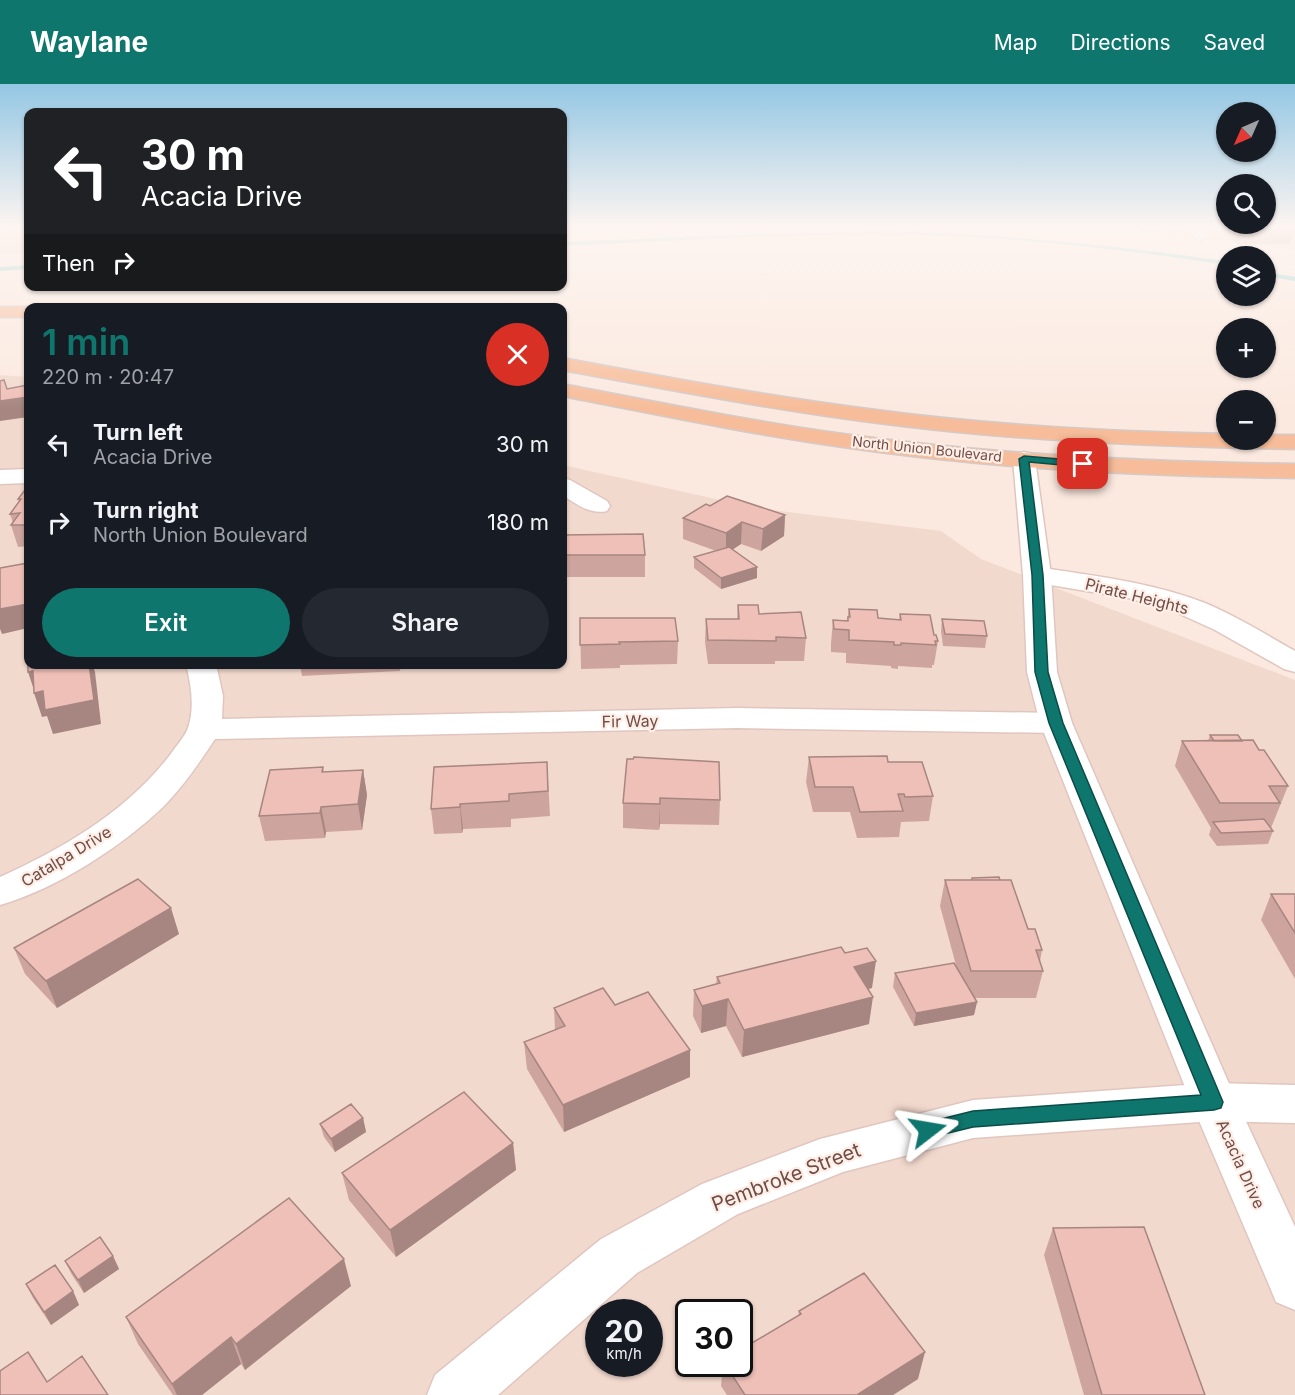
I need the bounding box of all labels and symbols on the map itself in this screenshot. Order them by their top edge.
north arrow [1216,102,1276,162]
street label: North Union Boulevard [851,432,1003,465]
pin [1057,438,1108,489]
street label: Pirate Heights [1083,573,1191,619]
street label: Fir Way [602,711,658,731]
street label: Catalpa Drive [17,821,115,891]
position arrow [896,1098,960,1162]
street label: Acacia Drive [1212,1116,1270,1212]
street label: Pembroke Street [708,1137,864,1216]
speed limit sign: 30 [675,1299,753,1377]

